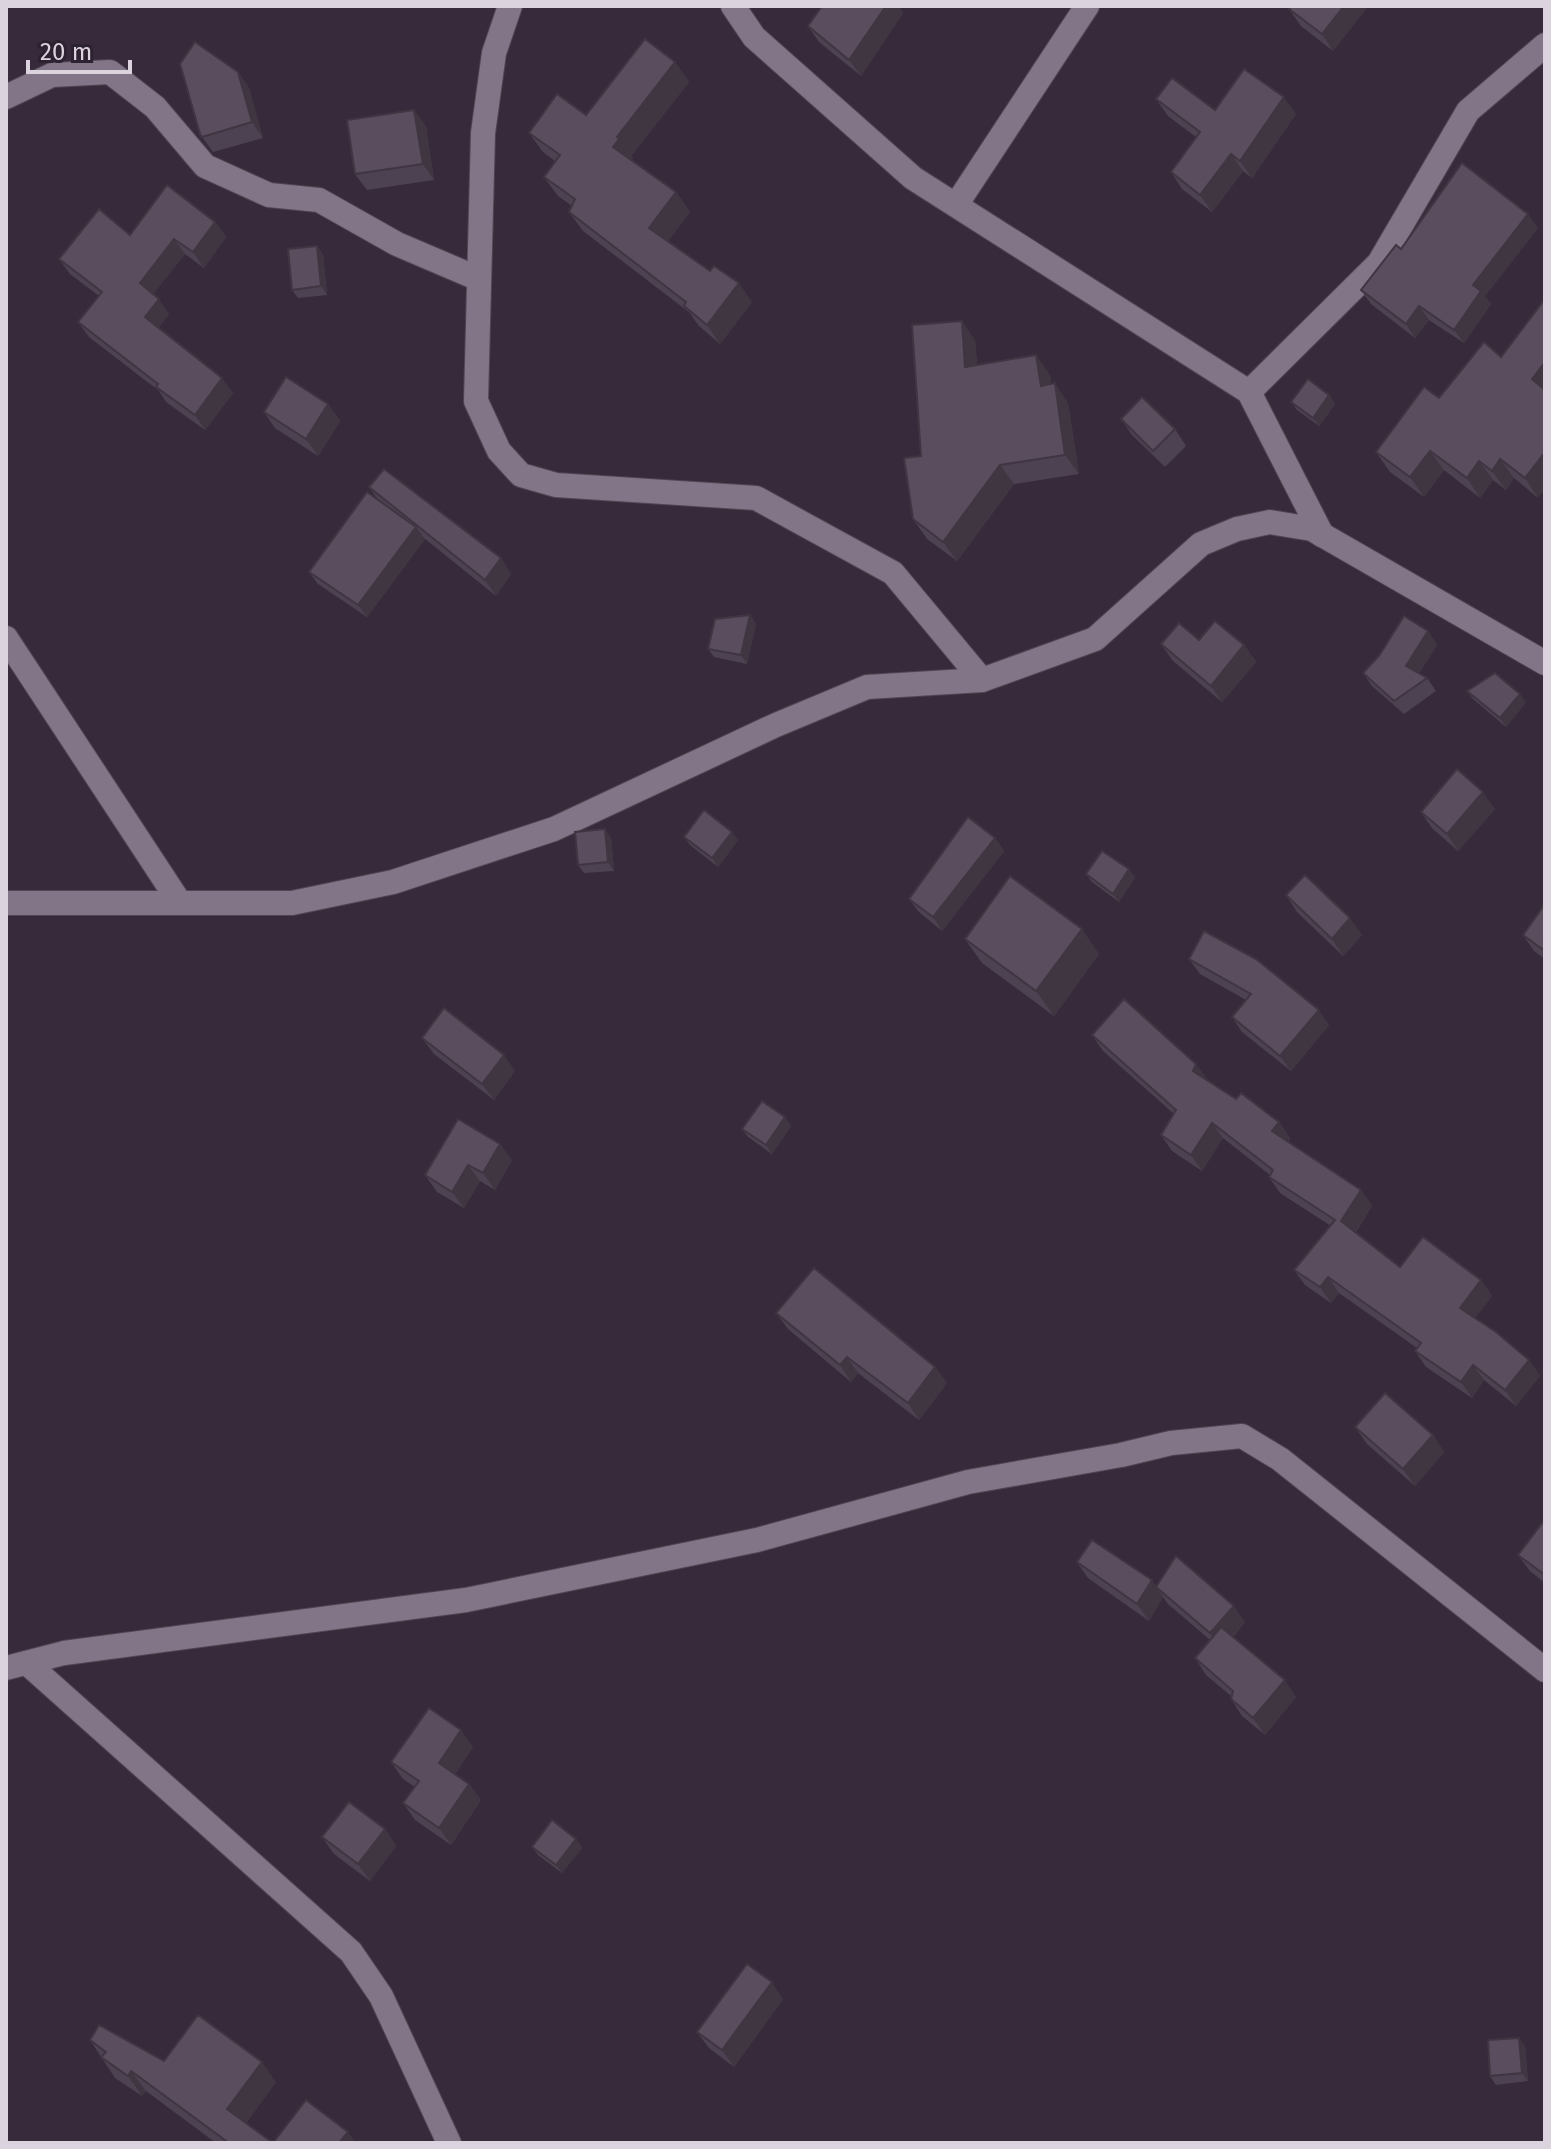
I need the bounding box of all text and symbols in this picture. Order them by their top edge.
scale bar [28,24,130,74]
text: 20 m [40,38,92,66]

